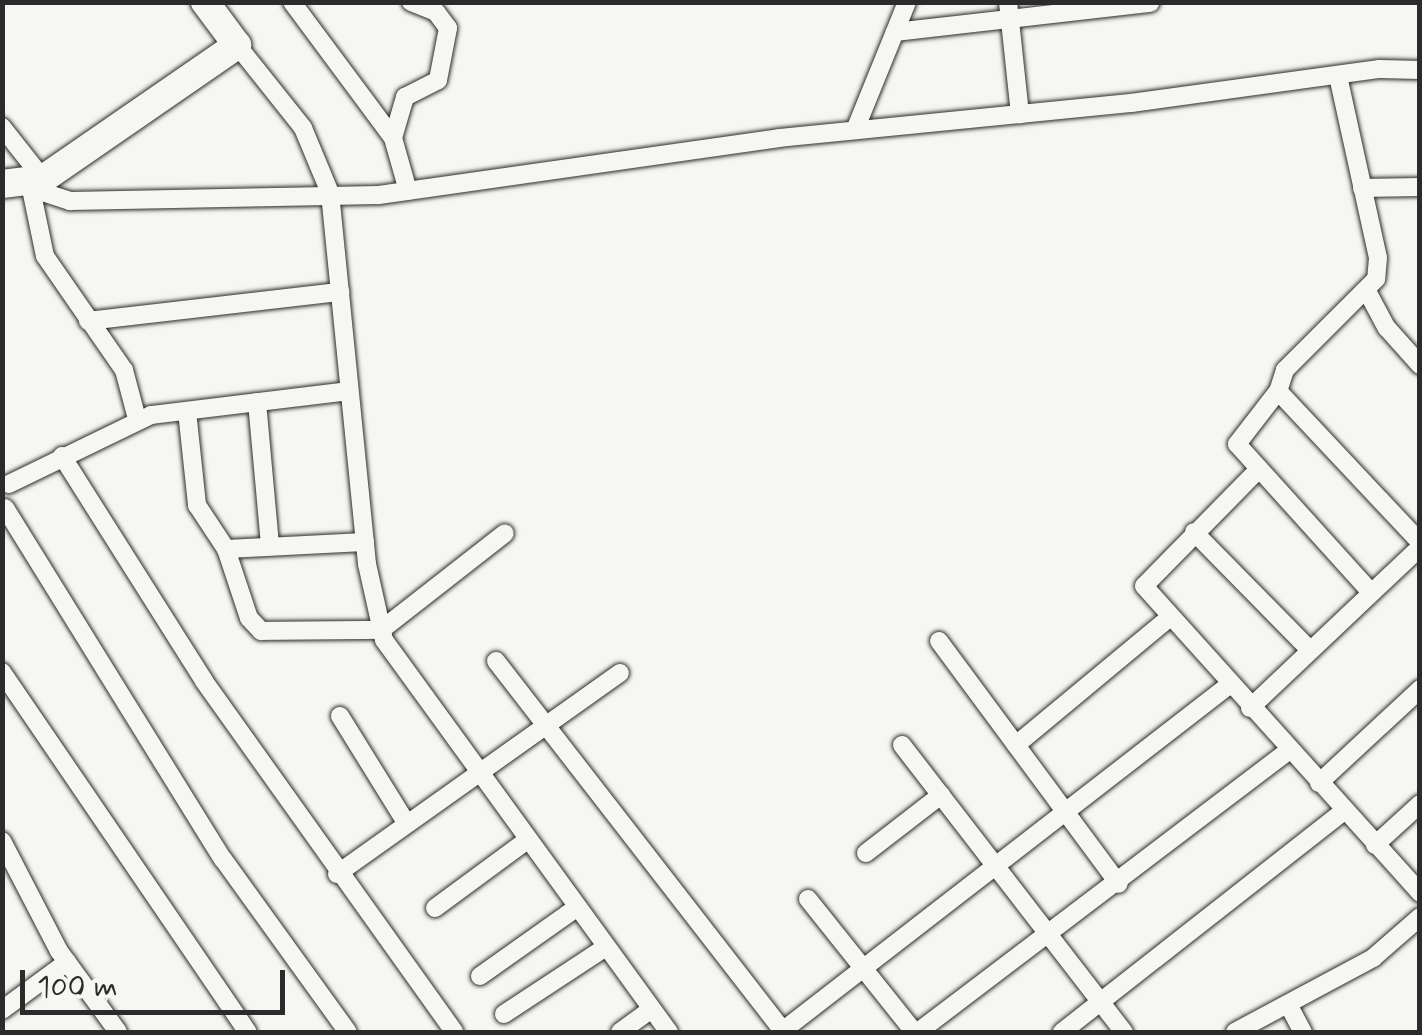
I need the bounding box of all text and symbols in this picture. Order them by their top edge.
scale bar [25,950,290,1012]
text: 100 m [37,968,118,1007]

